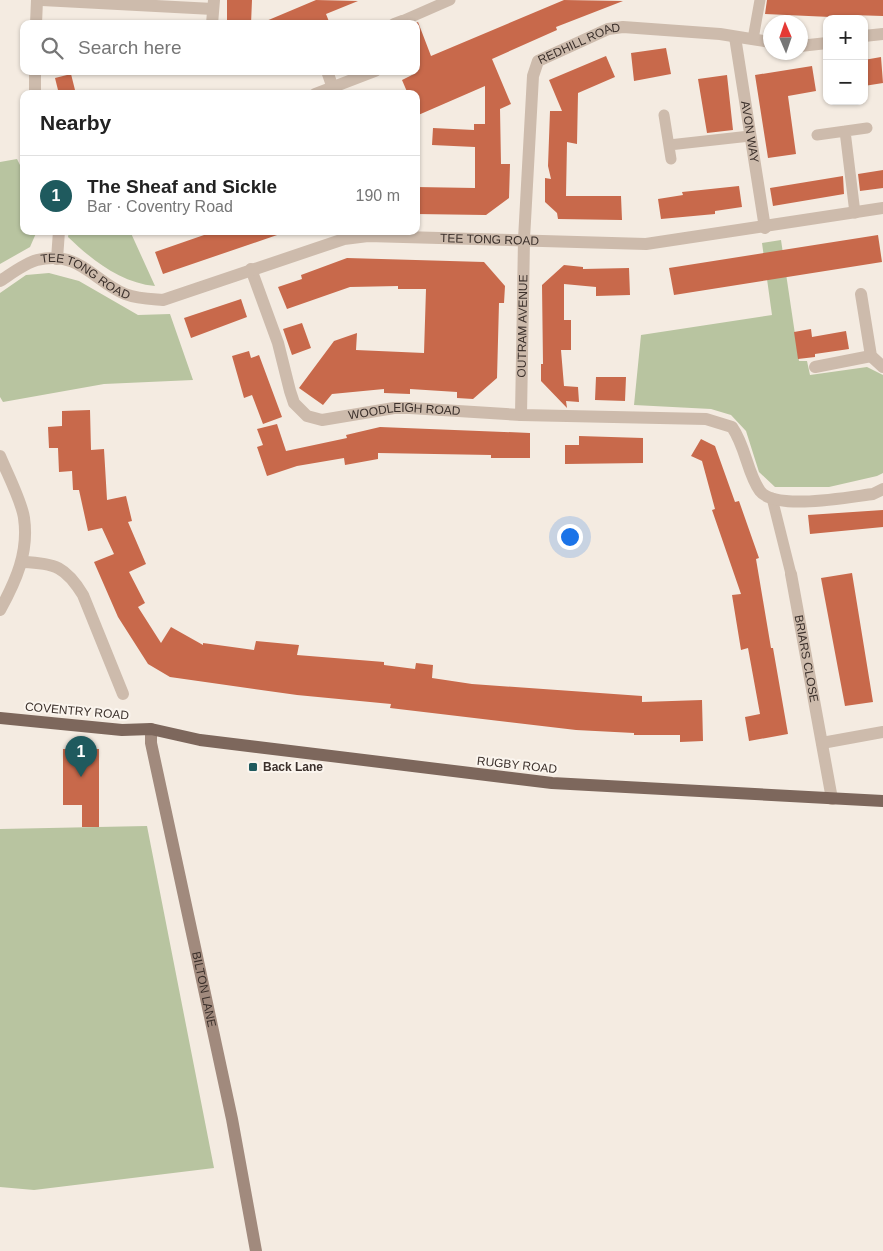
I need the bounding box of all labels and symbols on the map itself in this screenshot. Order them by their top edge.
north arrow [763,15,808,60]
street label: REDHILL ROAD [536,20,621,67]
street label: AVON WAY [738,100,762,164]
street label: TEE TONG ROAD [440,231,540,248]
street label: TEE TONG ROAD [40,251,132,302]
street label: OUTRAM AVENUE [515,274,530,378]
street label: WOODLEIGH ROAD [347,401,461,422]
your location [557,524,583,550]
street label: BRIARS CLOSE [792,614,821,704]
street label: COVENTRY ROAD [24,699,130,723]
pin: 1 [65,736,97,777]
street label: RUGBY ROAD [476,754,558,776]
place label: Back Lane [263,760,323,774]
marker: Back Lane [247,761,259,773]
street label: BILTON LANE [189,950,219,1028]

